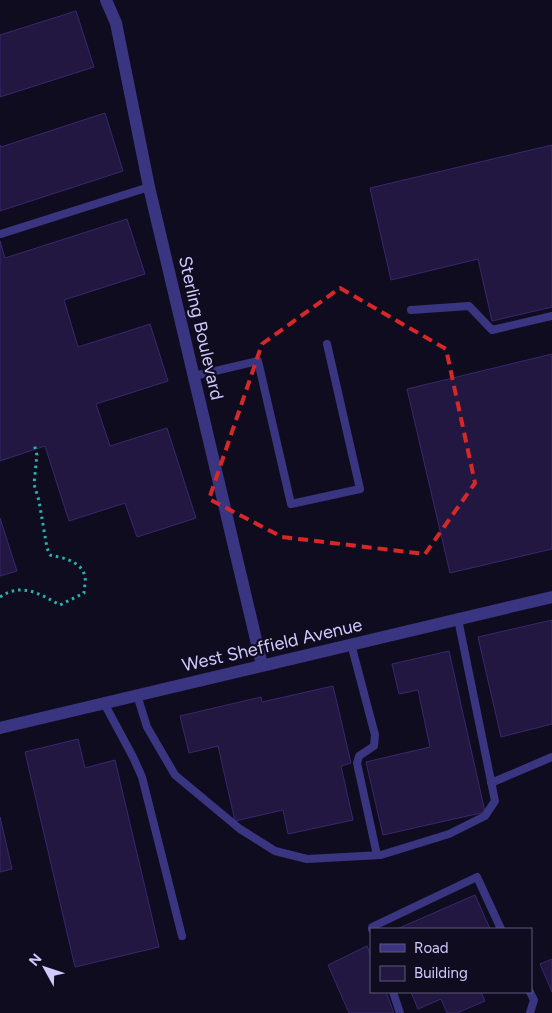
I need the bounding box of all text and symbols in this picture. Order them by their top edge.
street label: Sterling Boulevard [174,254,228,402]
street label: West Sheffield Avenue [180,614,364,676]
legend [370,928,532,993]
text: Road [414,939,449,957]
north arrow [20,943,70,993]
text: N [25,950,45,970]
text: Building [414,964,468,982]

